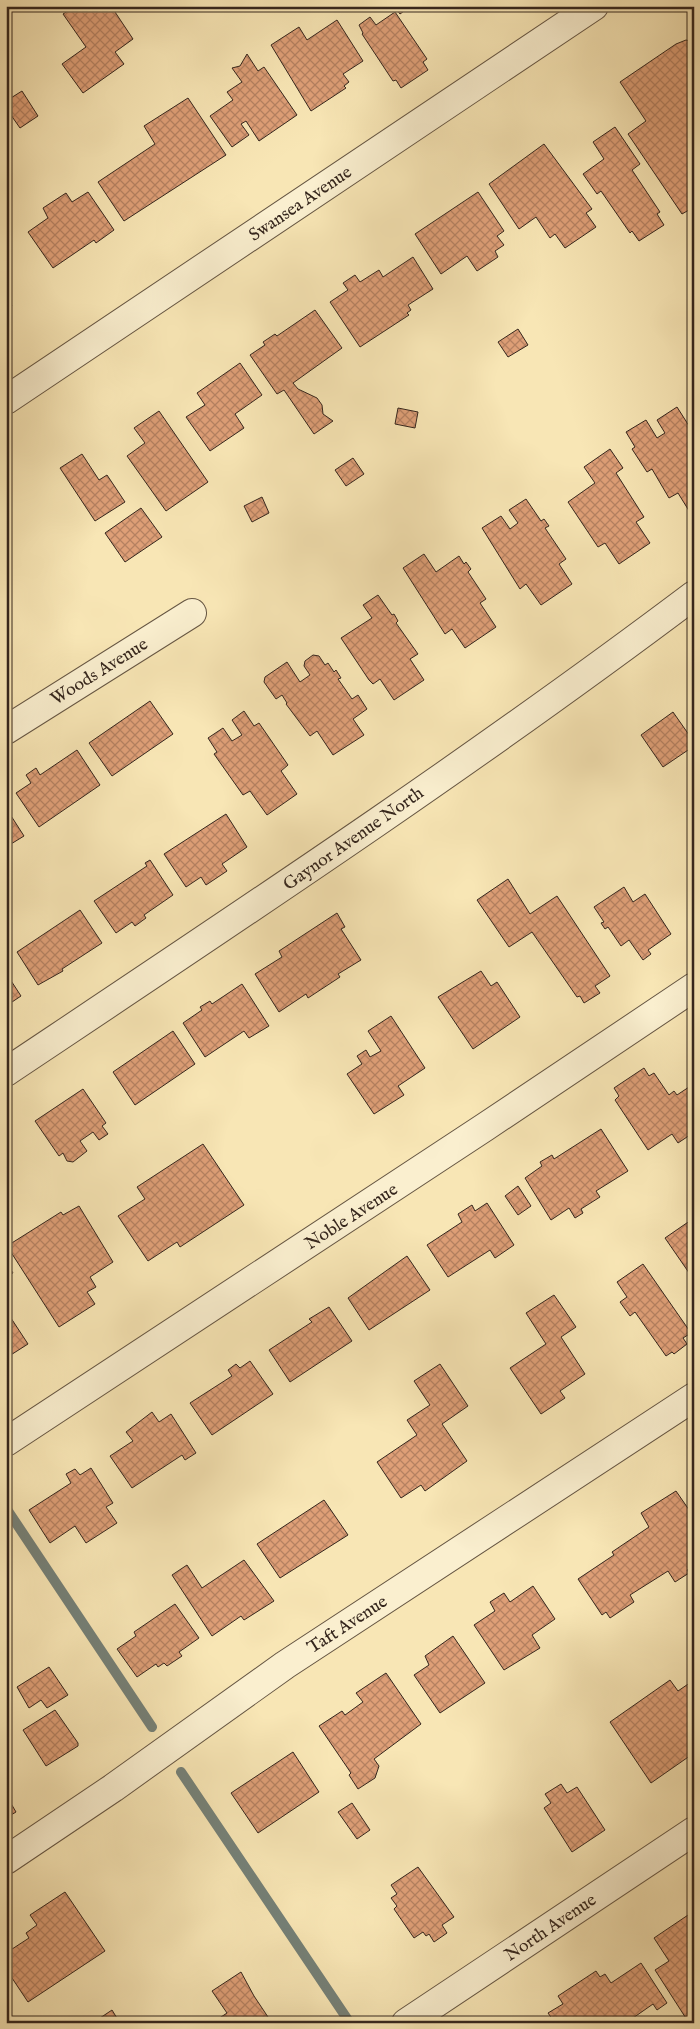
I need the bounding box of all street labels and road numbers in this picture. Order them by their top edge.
street label: Swansea Avenue [245,161,357,247]
street label: Woods Avenue [47,633,153,711]
street label: Gaynor Avenue North [279,782,429,896]
street label: Noble Avenue [301,1179,403,1256]
street label: Taft Avenue [303,1591,392,1660]
street label: North Avenue [500,1889,601,1967]

